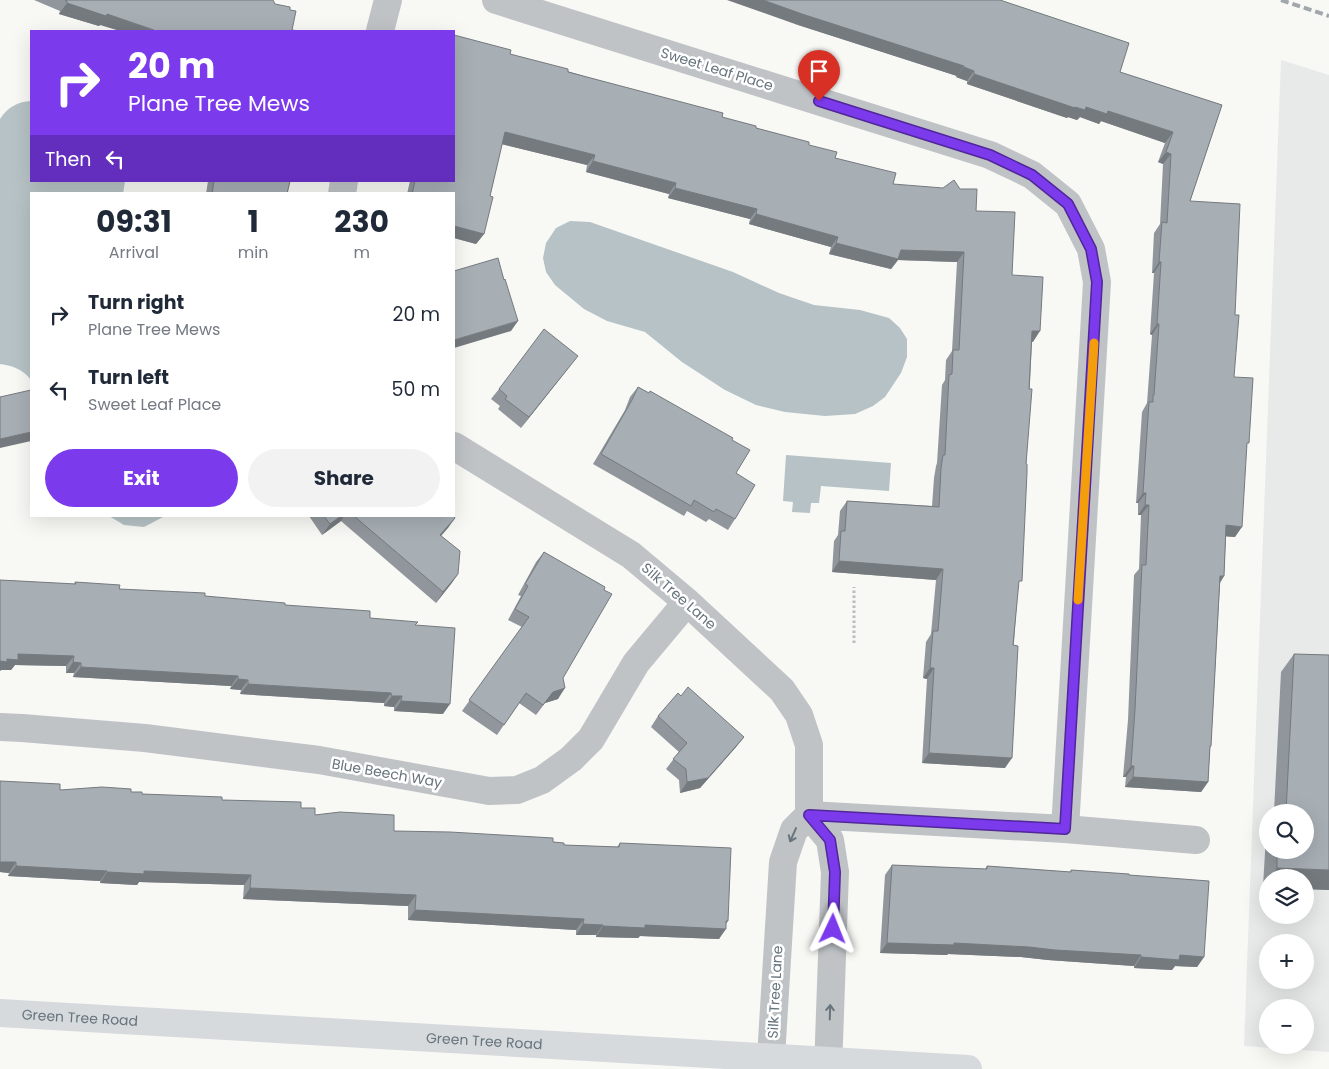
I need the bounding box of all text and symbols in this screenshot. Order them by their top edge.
text: 20 m [128,41,215,90]
street label: Sweet Leaf Place [658,42,776,96]
icon: right [45,50,110,115]
pin [798,50,840,101]
icon: arrive [805,57,833,85]
text: Plane Tree Mews [128,88,310,119]
icon: left [101,145,129,173]
text: Then [45,146,91,173]
text: 09:31 [96,200,172,243]
text: 1 [247,200,259,243]
text: 230 [334,200,389,243]
text: Arrival [109,241,159,264]
text: min [238,241,268,264]
text: m [353,241,370,264]
text: Turn right [88,289,184,316]
icon: right [45,301,73,329]
text: 20 m [392,301,440,328]
text: Plane Tree Mews [88,318,220,341]
text: Turn left [88,364,169,391]
icon: left [45,376,73,404]
text: 50 m [391,376,440,403]
text: Sweet Leaf Place [88,393,221,416]
button: Exit [45,449,238,507]
button: Share [248,449,440,507]
street label: Silk Tree Lane [637,558,721,634]
street label: Blue Beech Way [330,753,444,793]
map controls [1259,804,1314,1054]
button: search [1259,804,1314,859]
one-way arrow [787,827,797,842]
button: layers [1259,869,1314,924]
position arrow [806,902,858,954]
button: + [1259,934,1314,989]
street label: Silk Tree Lane [763,945,787,1039]
button: − [1259,999,1314,1054]
street label: Green Tree Road [21,1004,139,1031]
one-way arrow [826,1004,835,1020]
street label: Green Tree Road [425,1028,543,1054]

